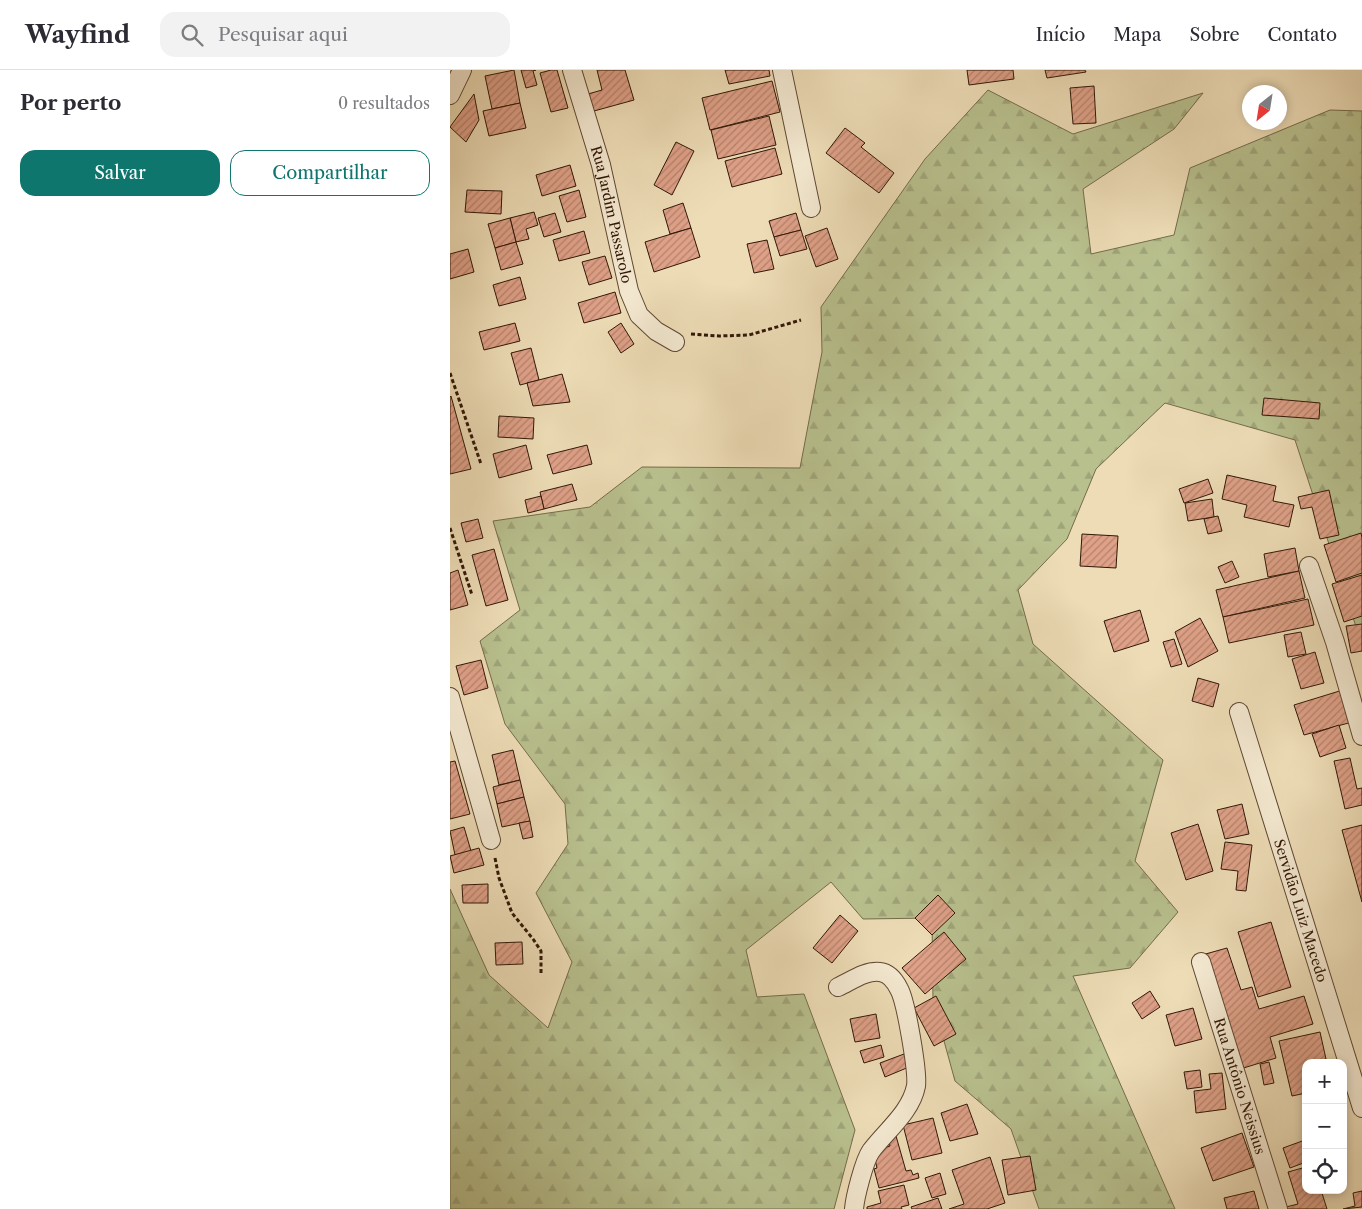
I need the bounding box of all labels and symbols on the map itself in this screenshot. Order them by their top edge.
north arrow [1242,85,1287,130]
street label: Rua Jardim Passarolo [587,144,636,285]
street label: Servidão Luiz Macedo [1270,837,1331,984]
street label: Rua Antônio Neissius [1210,1016,1269,1157]

